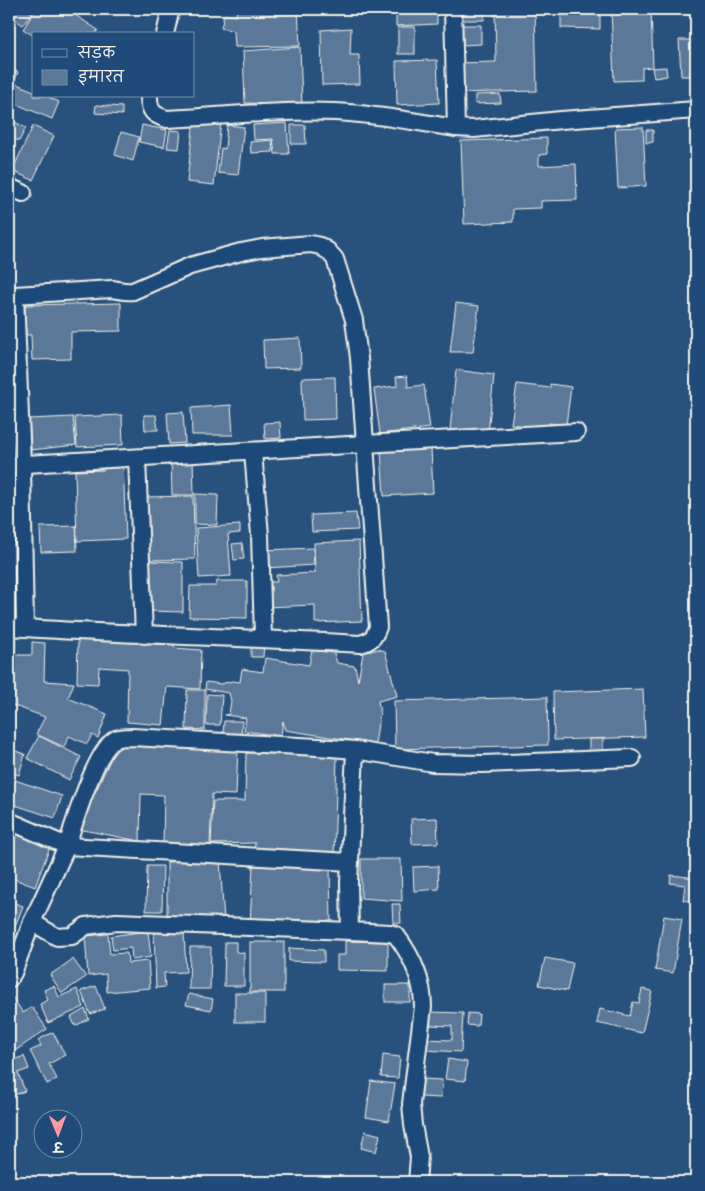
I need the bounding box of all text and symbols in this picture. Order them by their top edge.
legend [32,32,195,98]
text: सड़क [77,43,116,63]
text: इमारत [78,67,125,86]
north arrow [32,1108,82,1158]
text: उ [52,1138,65,1156]

